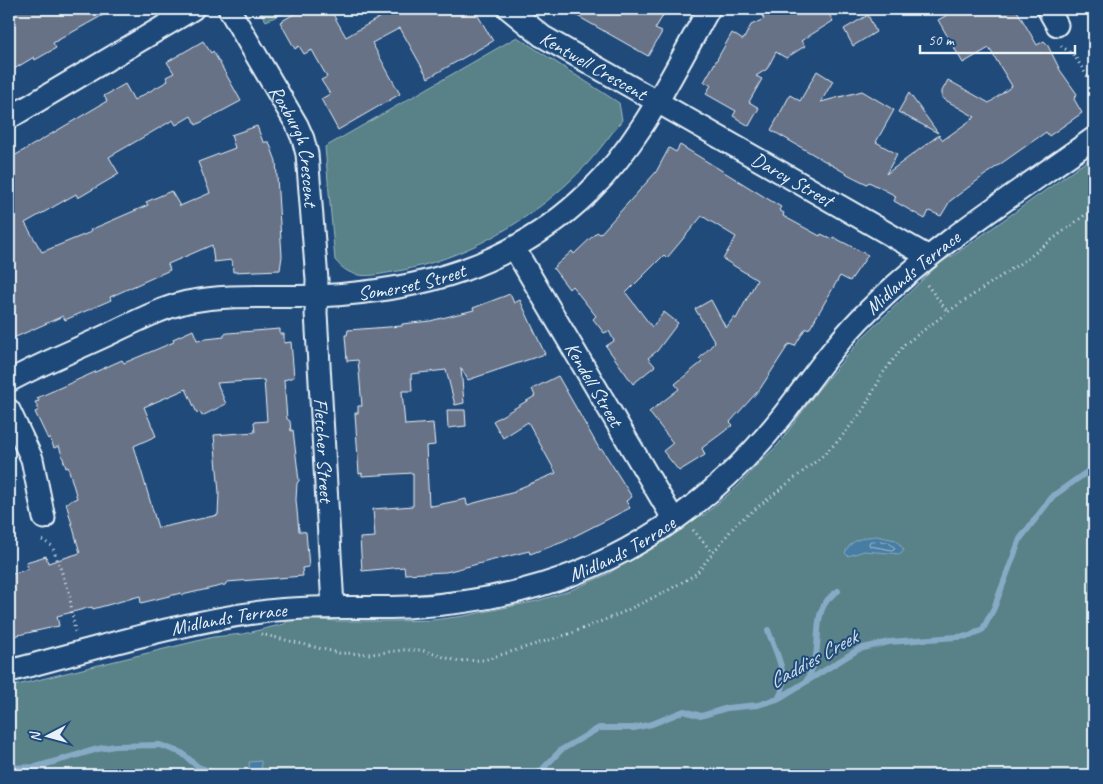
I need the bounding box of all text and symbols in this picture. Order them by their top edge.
scale bar [920,22,1076,54]
street label: Kentwell Crescent [535,26,653,107]
text: 50 m [928,31,955,50]
street label: Roxburgh Crescent [263,81,323,210]
street label: Darcy Street [747,146,840,214]
street label: Midlands Terrace [860,224,966,320]
street label: Somerset Street [357,257,471,306]
street label: Kendell Street [559,338,629,433]
street label: Fletcher Street [308,397,339,505]
street label: Midlands Terrace [565,510,682,587]
street label: Midlands Terrace [168,597,289,641]
water label: Caddies Creek [764,622,865,694]
north arrow [22,712,72,762]
text: N [26,730,44,743]

